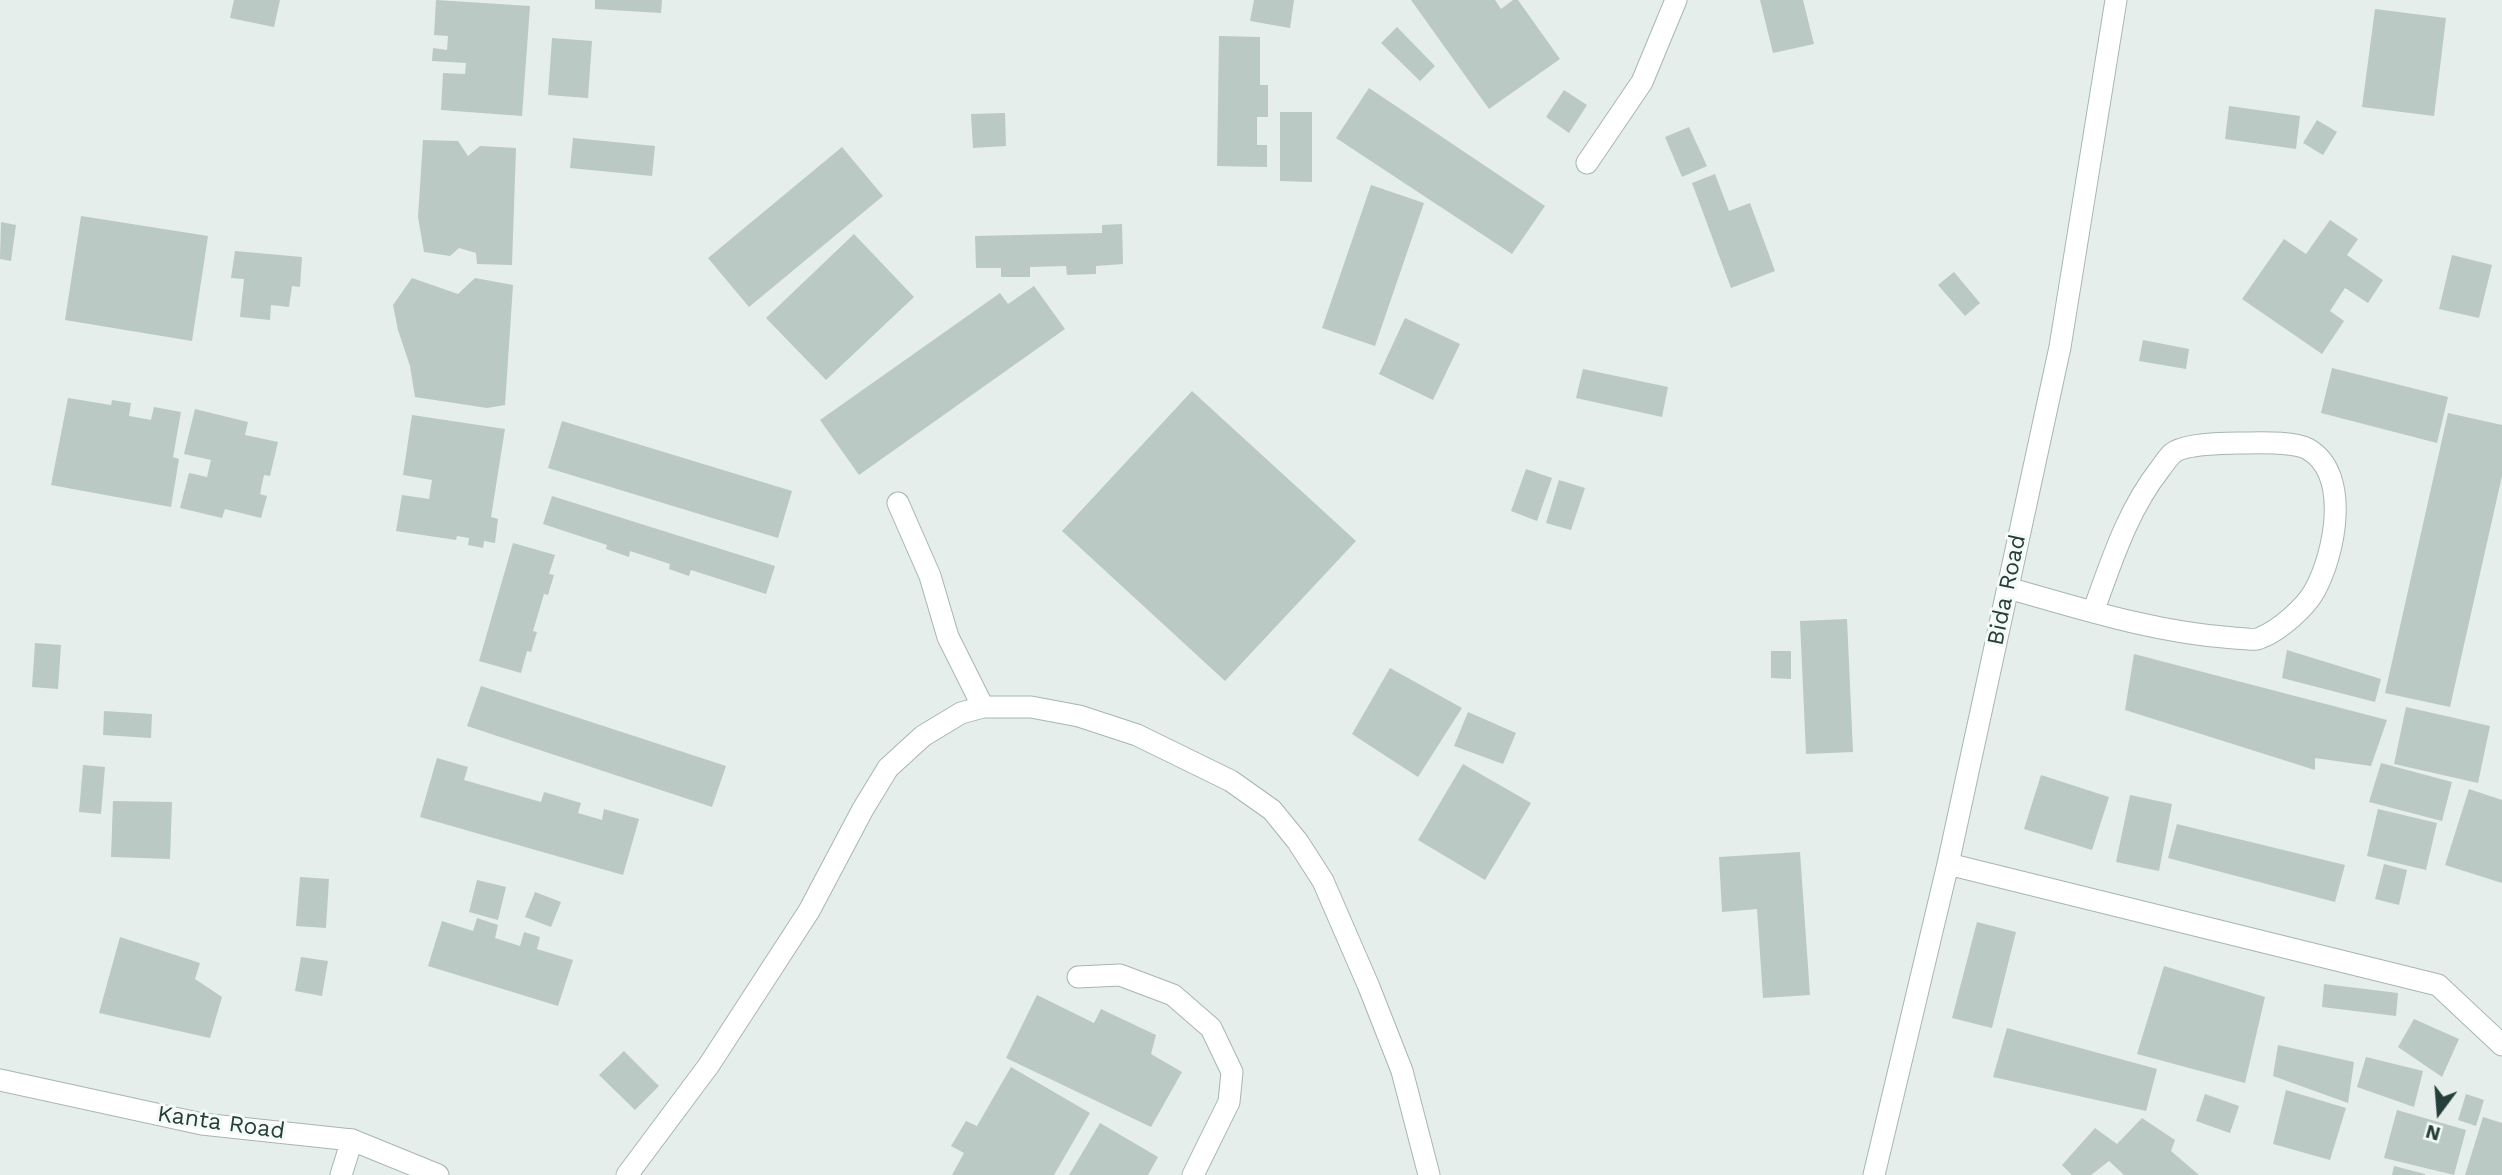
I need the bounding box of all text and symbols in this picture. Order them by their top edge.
street label: Bida Road [1982,532,2032,648]
north arrow [2404,1077,2474,1147]
street label: Kanta Road [155,1100,287,1146]
text: N [2423,1120,2443,1146]

